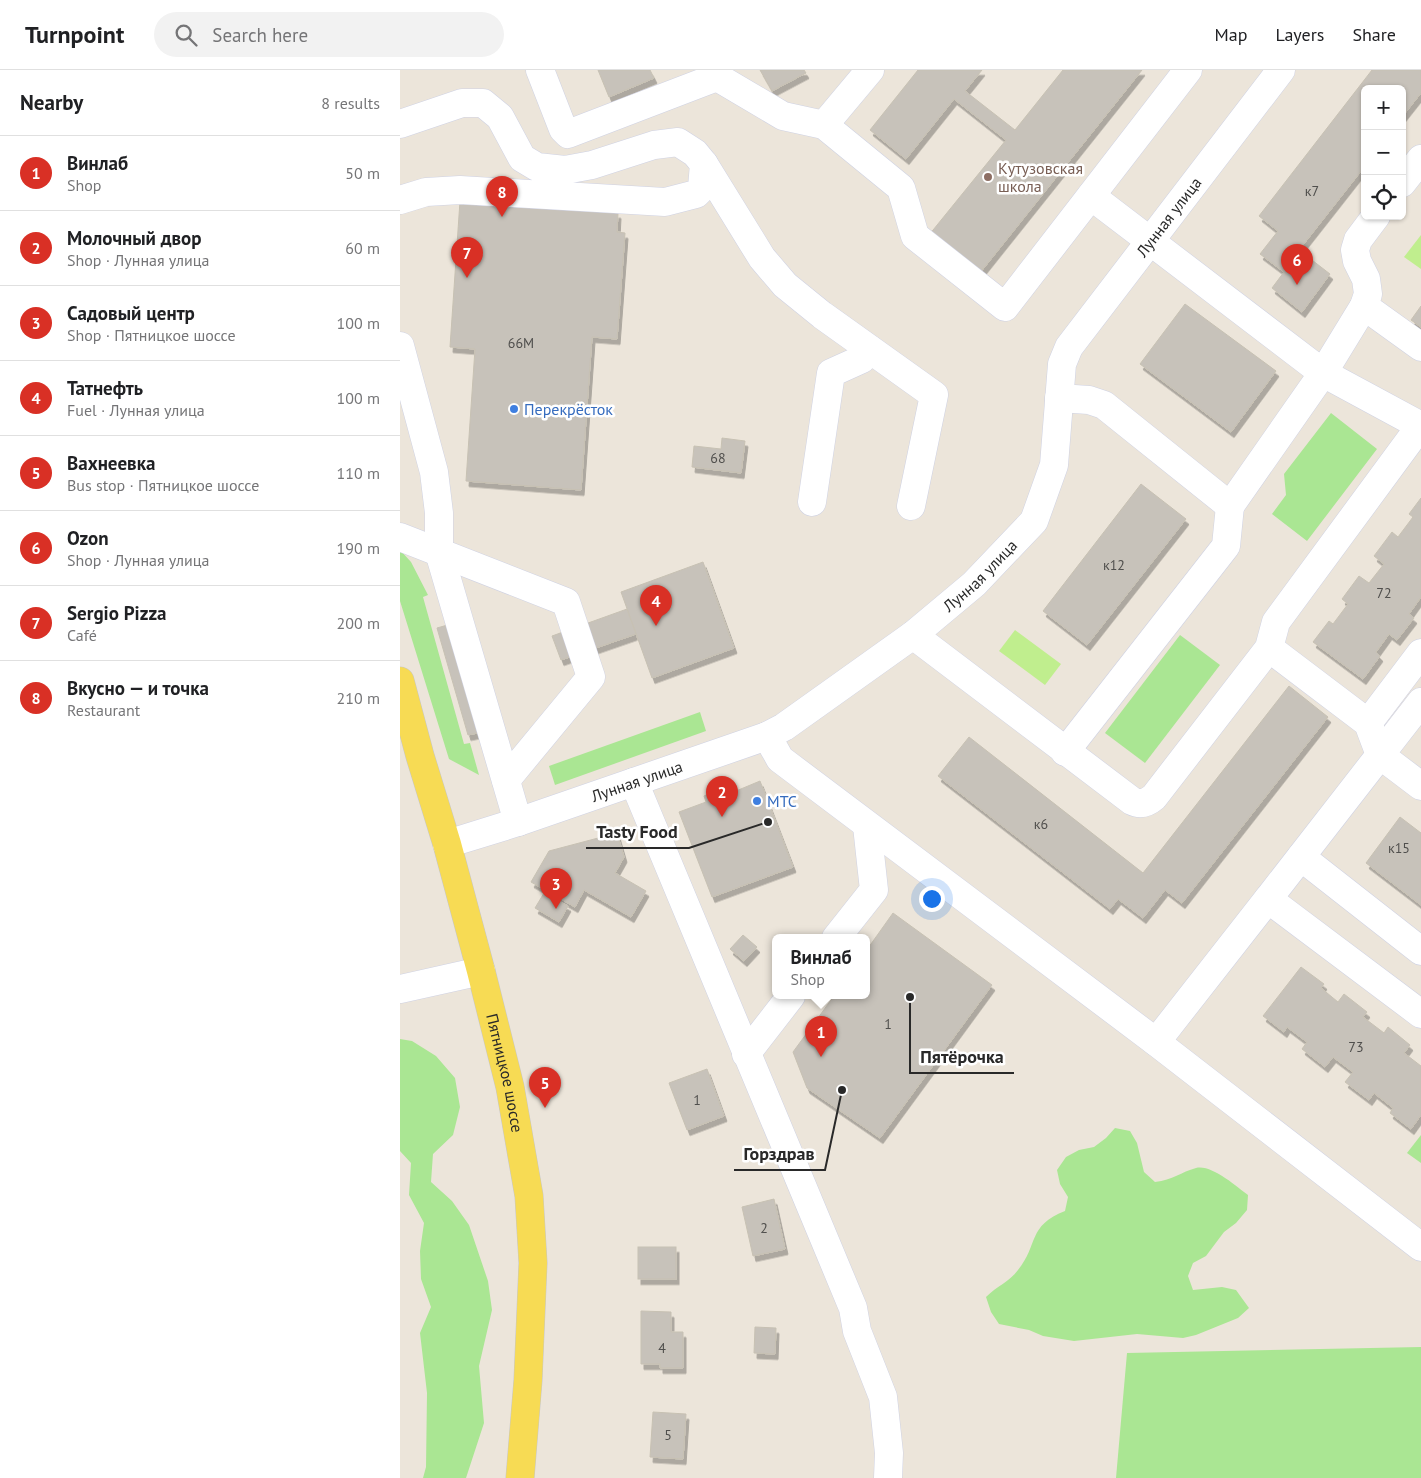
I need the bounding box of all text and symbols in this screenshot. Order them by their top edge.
search box [154,12,504,57]
text: Turnpoint [25,19,124,50]
icon: search [172,21,200,49]
text: Search here [212,23,308,47]
text: Map [1215,23,1247,46]
text: Layers [1275,23,1324,46]
text: Share [1352,23,1396,46]
map controls [1361,85,1406,220]
button: + [1361,85,1406,130]
text: Nearby [20,89,83,116]
text: 8 results [321,93,380,113]
button: − [1361,130,1406,175]
text: Винлаб [67,151,128,175]
place label: Кутузовская школа [998,158,1083,196]
text: 1 [31,163,41,183]
text: 50 m [345,163,380,183]
marker: Кутузовская школа [982,171,994,183]
street label: Лунная улица [1131,173,1206,262]
text: Shop [67,175,101,195]
button: locate [1361,175,1406,220]
pin: 8 [486,176,518,217]
house number: к7 [1305,182,1319,200]
text: Молочный двор [67,226,202,250]
pin: 7 [451,237,483,278]
text: 2 [31,238,41,258]
text: 60 m [345,238,380,258]
pin: 6 [1281,244,1313,285]
text: Shop · Лунная улица [67,250,210,270]
text: Садовый центр [67,301,195,325]
text: 3 [31,313,41,333]
text: 100 m [337,313,380,333]
text: Shop · Пятницкое шоссе [67,325,236,345]
house number: 66М [508,334,534,352]
text: Татнефть [67,376,143,400]
text: 4 [31,388,41,408]
text: 100 m [337,388,380,408]
place label: Перекрёсток [524,399,613,419]
text: Fuel · Лунная улица [67,400,205,420]
marker: Перекрёсток [508,403,520,415]
house number: 68 [710,449,726,467]
text: Вахнеевка [67,451,155,475]
text: 5 [31,463,41,483]
text: 110 m [337,463,380,483]
text: Bus stop · Пятницкое шоссе [67,475,259,495]
text: Ozon [67,526,109,550]
street label: Лунная улица [938,535,1021,616]
text: 6 [31,538,41,558]
text: 190 m [337,538,380,558]
text: Shop · Лунная улица [67,550,210,570]
house number: к12 [1103,556,1125,574]
house number: 72 [1376,584,1392,602]
pin: 4 [640,585,672,626]
text: Sergio Pizza [67,601,167,625]
text: 7 [31,613,41,633]
text: 200 m [337,613,380,633]
text: Café [67,625,97,645]
text: Вкусно — и точка [67,676,209,700]
text: 8 [31,688,41,708]
text: 210 m [337,688,380,708]
text: Restaurant [67,700,140,720]
street label: Лунная улица [588,756,685,806]
pin: 2 [706,776,738,817]
place label: МТС [767,791,797,811]
marker: МТС [751,795,763,807]
callout: Tasty Food [586,815,689,848]
house number: к6 [1034,815,1048,833]
text: Tasty Food [596,820,678,843]
house number: к15 [1388,839,1410,857]
pin: 3 [540,868,572,909]
your location [919,886,945,912]
popup [772,934,870,999]
text: Винлаб [790,945,852,969]
text: Shop [790,969,825,989]
street label: Пятницкое шоссе [482,1011,528,1134]
house number: 1 [884,1015,892,1033]
pin: 1 [805,1016,837,1057]
house number: 73 [1348,1038,1364,1056]
callout: Пятёрочка [910,1040,1014,1073]
text: Пятёрочка [920,1045,1004,1068]
pin: 5 [529,1067,561,1108]
house number: 1 [693,1091,701,1109]
callout: Горздрав [734,1137,825,1170]
text: Горздрав [743,1142,815,1165]
house number: 2 [760,1219,768,1237]
house number: 4 [658,1339,666,1357]
house number: 5 [664,1426,672,1444]

